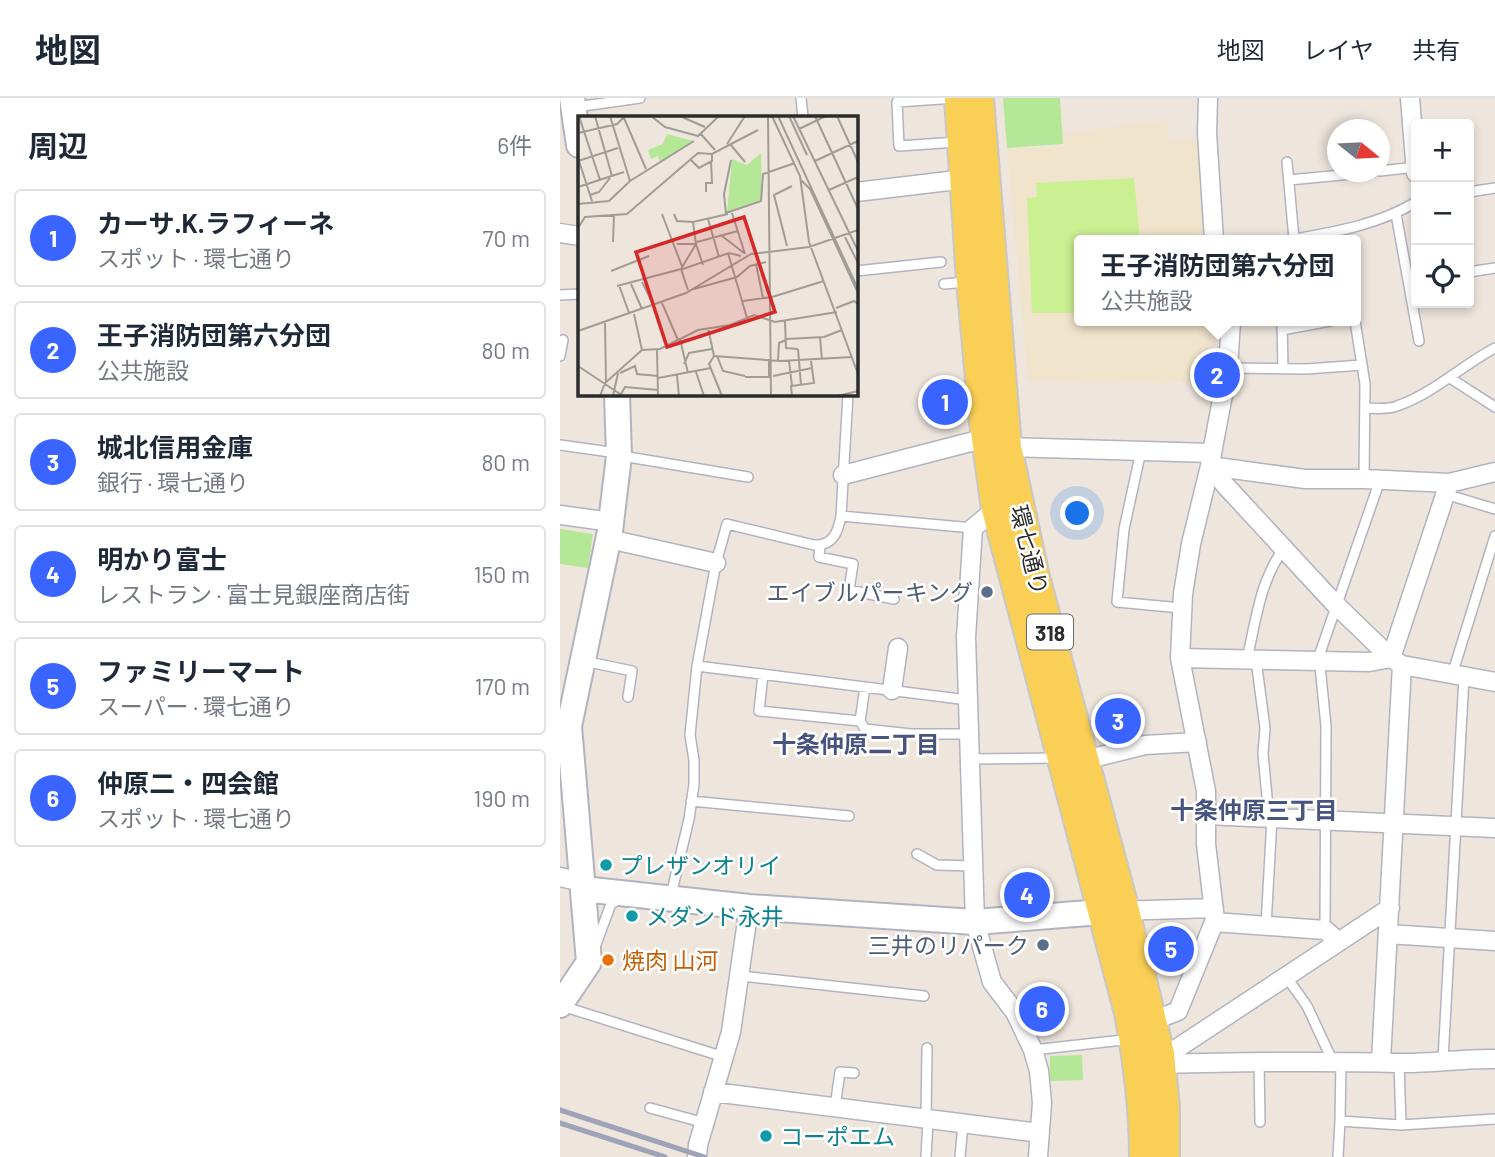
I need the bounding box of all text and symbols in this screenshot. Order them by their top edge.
text: 地図 [35,29,101,69]
text: 地図 [1217,35,1265,64]
text: レイヤ [1303,35,1374,64]
text: 共有 [1412,35,1460,64]
inset map [578,116,858,396]
north arrow [1327,119,1390,182]
map controls [1411,119,1474,308]
button: + [1411,119,1474,182]
text: 周辺 [28,127,88,163]
text: 6件 [497,131,532,159]
button: − [1411,182,1474,245]
text: カーサ.K.ラフィーネ [97,207,334,238]
text: 1 [49,224,57,252]
text: 70 m [483,224,530,252]
popup [1074,235,1361,326]
text: スポット · 環七通り [97,244,295,272]
button: locate [1411,245,1474,308]
text: 王子消防団第六分団 [1100,249,1335,280]
text: 公共施設 [1100,286,1192,314]
text: 王子消防団第六分団 [97,319,331,350]
text: 2 [47,336,59,364]
text: 80 m [481,336,530,364]
pin: 2 [1194,349,1240,401]
text: 公共施設 [97,356,189,384]
pin: 1 [922,376,968,428]
text: 城北信用金庫 [97,431,253,462]
text: 3 [47,448,59,476]
text: 80 m [481,448,530,476]
text: 銀行 · 環七通り [97,468,249,496]
your location [1060,496,1094,530]
street label: 環七通り [1005,502,1055,598]
text: 明かり富士 [97,543,227,574]
text: 4 [46,560,60,588]
text: 150 m [474,560,530,588]
place label: エイブルパーキング [767,578,973,606]
text: レストラン · 富士見銀座商店街 [97,580,410,608]
marker: エイブルパーキング [979,584,995,600]
road number: 318 [1027,614,1073,650]
text: ファミリーマート [97,655,305,686]
text: 5 [47,672,59,700]
text: 170 m [474,672,530,700]
text: スーパー · 環七通り [97,692,295,720]
pin: 3 [1095,695,1141,747]
district label: 十条仲原二丁目 [772,729,940,758]
text: 仲原二・四会館 [97,767,279,798]
text: 6 [47,784,59,812]
text: 190 m [473,784,530,812]
district label: 十条仲原三丁目 [1170,795,1338,824]
text: スポット · 環七通り [97,804,295,832]
place label: プレザンオリイ [620,851,781,879]
marker: プレザンオリイ [598,857,614,873]
pin: 4 [1004,869,1050,921]
place label: メダンド永井 [646,902,784,930]
marker: メダンド永井 [624,908,640,924]
pin: 5 [1148,923,1194,975]
place label: 三井のリパーク [868,931,1029,959]
marker: 三井のリパーク [1035,937,1051,953]
place label: 焼肉 山河 [622,946,719,974]
marker: 焼肉 山河 [600,952,616,968]
pin: 6 [1019,983,1065,1035]
place label: コーポエム [780,1122,895,1150]
marker: コーポエム [758,1128,774,1144]

